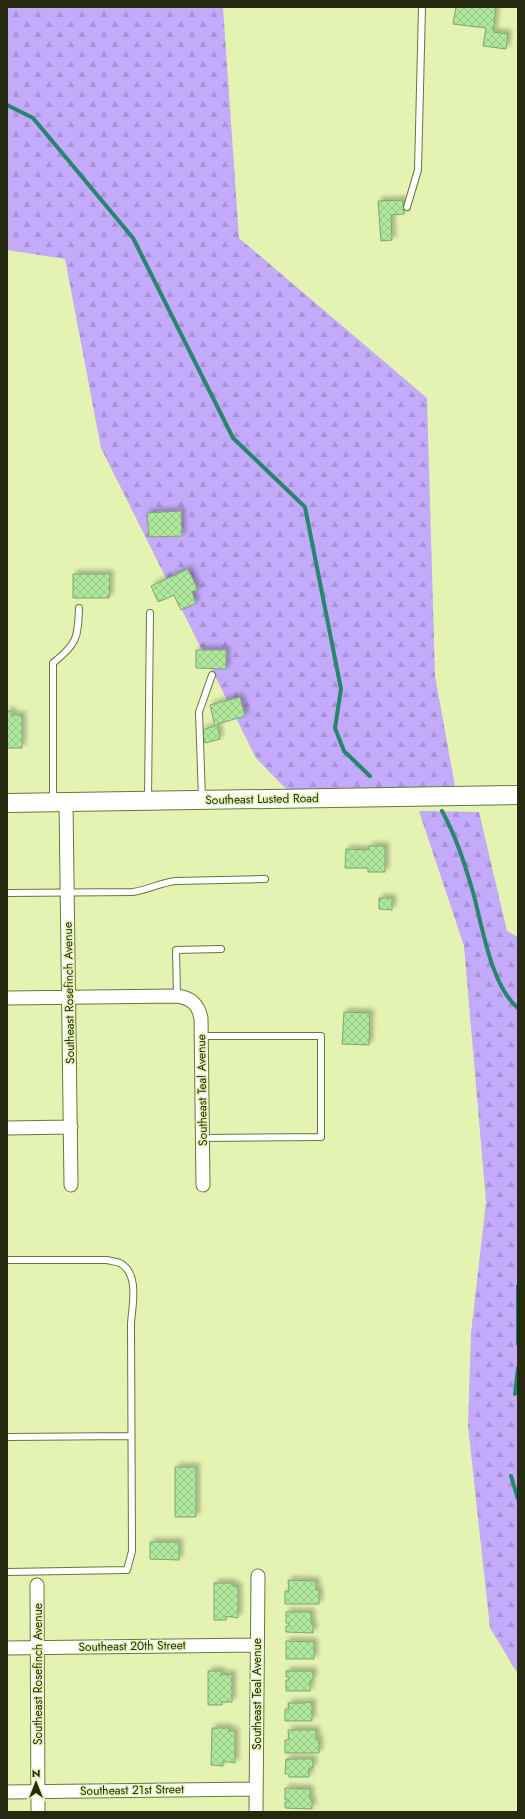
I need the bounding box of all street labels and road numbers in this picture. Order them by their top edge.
street label: Southeast Lusted Road [205,789,319,809]
street label: Southeast Rosefinch Avenue [59,922,79,1064]
street label: Southeast Teal Avenue [192,1034,212,1146]
street label: Southeast Rosefinch Avenue [29,1603,47,1745]
street label: Southeast 20th Street [78,1636,186,1656]
street label: Southeast Teal Avenue [248,1638,266,1750]
street label: Southeast 21st Street [80,1780,184,1800]

